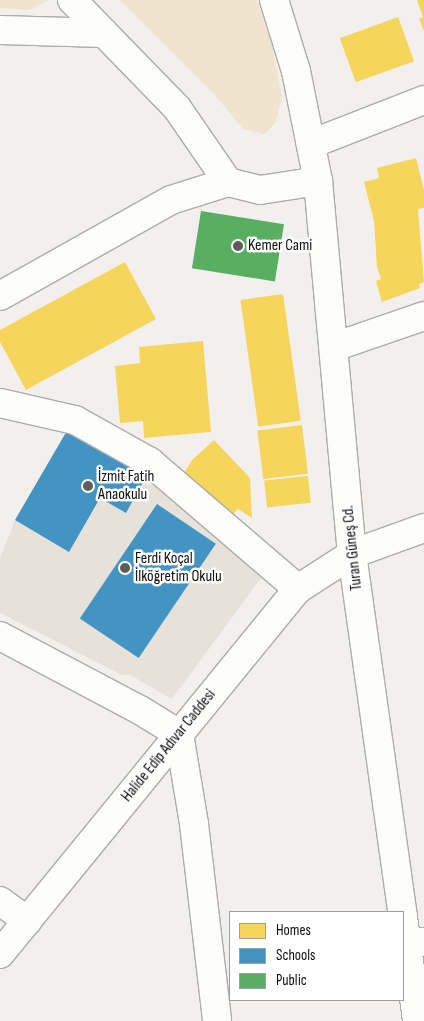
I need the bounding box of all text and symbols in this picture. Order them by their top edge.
place label: Kemer Cami [248,236,312,256]
marker: Kemer Cami [232,240,244,252]
place label: İzmit Fatih Anaokulu [98,467,154,505]
marker: İzmit Fatih Anaokulu [82,480,94,492]
street label: Turan Güneş Cd. [339,504,367,592]
place label: Ferdi Koçal İlköğretim Okulu [135,549,222,587]
marker: Ferdi Koçal İlköğretim Okulu [119,562,131,574]
street label: Halide Edip Adıvar Caddesi [118,686,220,806]
legend [229,911,404,1001]
text: Homes [276,921,311,940]
text: Schools [276,946,315,965]
text: Public [276,971,307,990]

